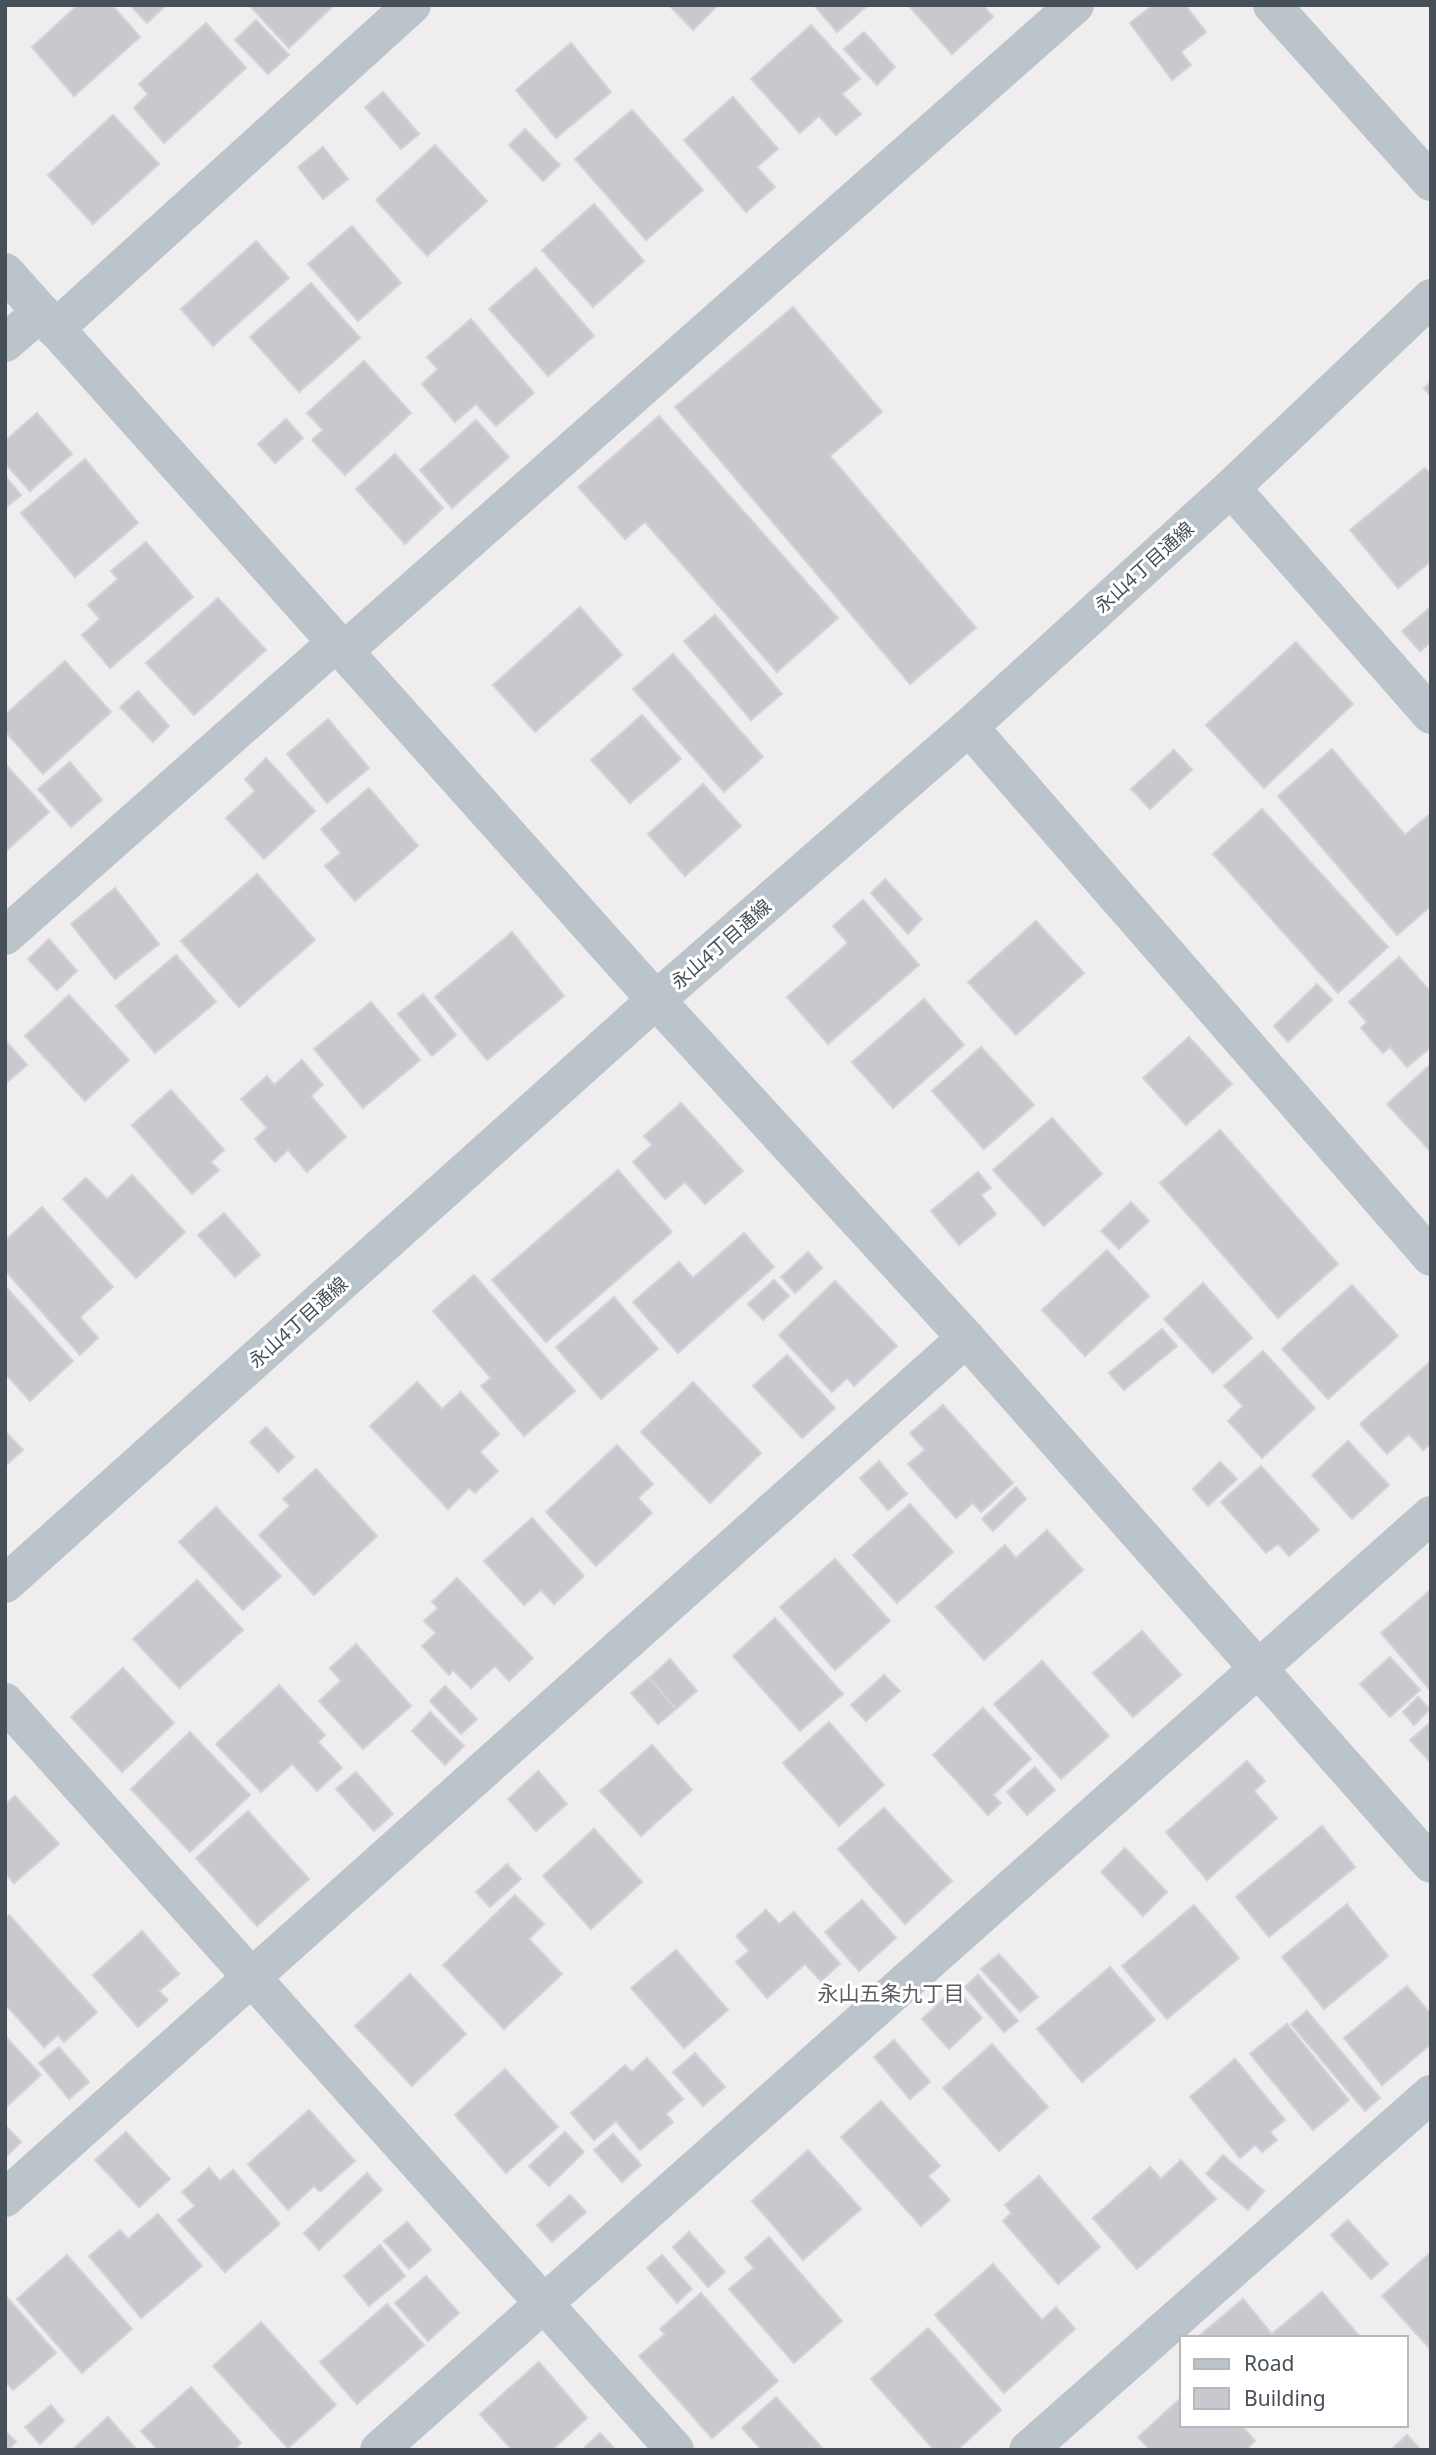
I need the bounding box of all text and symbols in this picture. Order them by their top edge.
street label: 永山4丁目通線 [1089,516,1199,618]
street label: 永山4丁目通線 [665,893,777,995]
street label: 永山4丁目通線 [243,1271,353,1373]
district label: 永山五条九丁目 [818,1979,965,2007]
legend [1180,2336,1408,2427]
text: Road [1244,2349,1294,2377]
text: Building [1244,2384,1326,2412]

